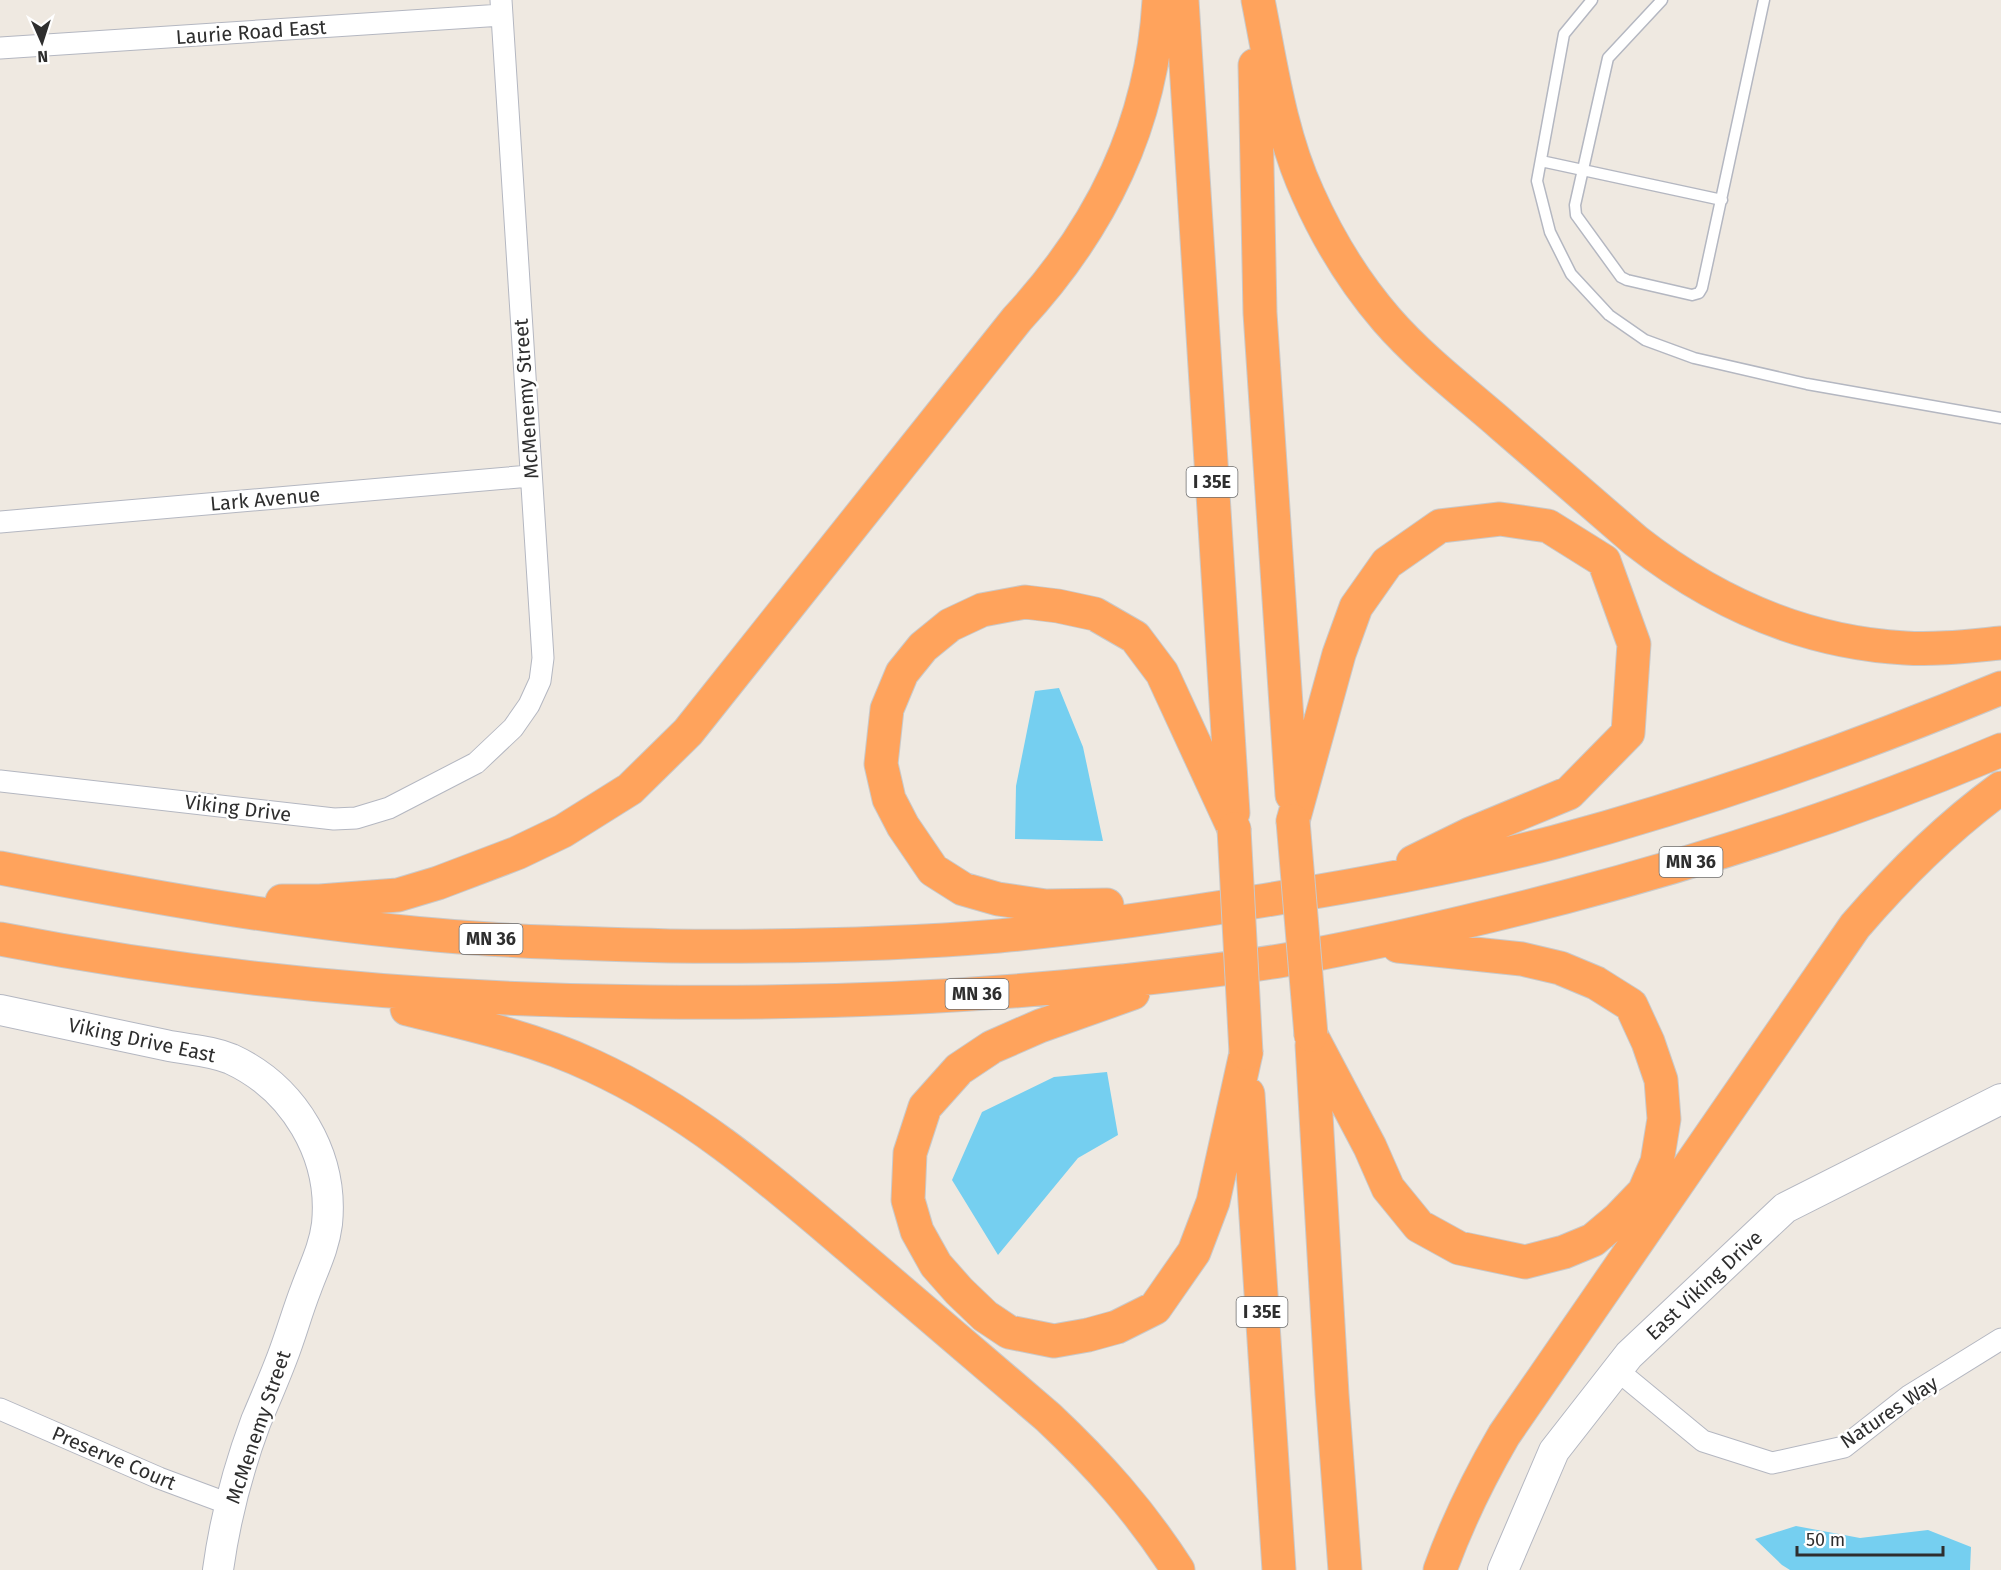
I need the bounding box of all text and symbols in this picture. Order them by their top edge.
north arrow [12,12,72,72]
street label: Laurie Road East [175,15,328,49]
text: N [37,47,49,66]
street label: McMenemy Street [508,317,544,480]
road number: I 35E [1186,467,1238,497]
street label: Lark Avenue [209,482,321,516]
street label: Viking Drive [183,790,293,826]
road number: MN 36 [1660,847,1722,877]
road number: MN 36 [460,924,522,954]
road number: MN 36 [946,979,1008,1009]
street label: Viking Drive East [66,1013,219,1067]
street label: East Viking Drive [1641,1225,1767,1345]
road number: I 35E [1236,1297,1288,1327]
street label: McMenemy Street [221,1346,296,1507]
street label: Natures Way [1836,1371,1942,1453]
street label: Preserve Court [48,1421,180,1495]
scale bar [1797,1519,1942,1557]
text: 50 m [1806,1529,1845,1551]

